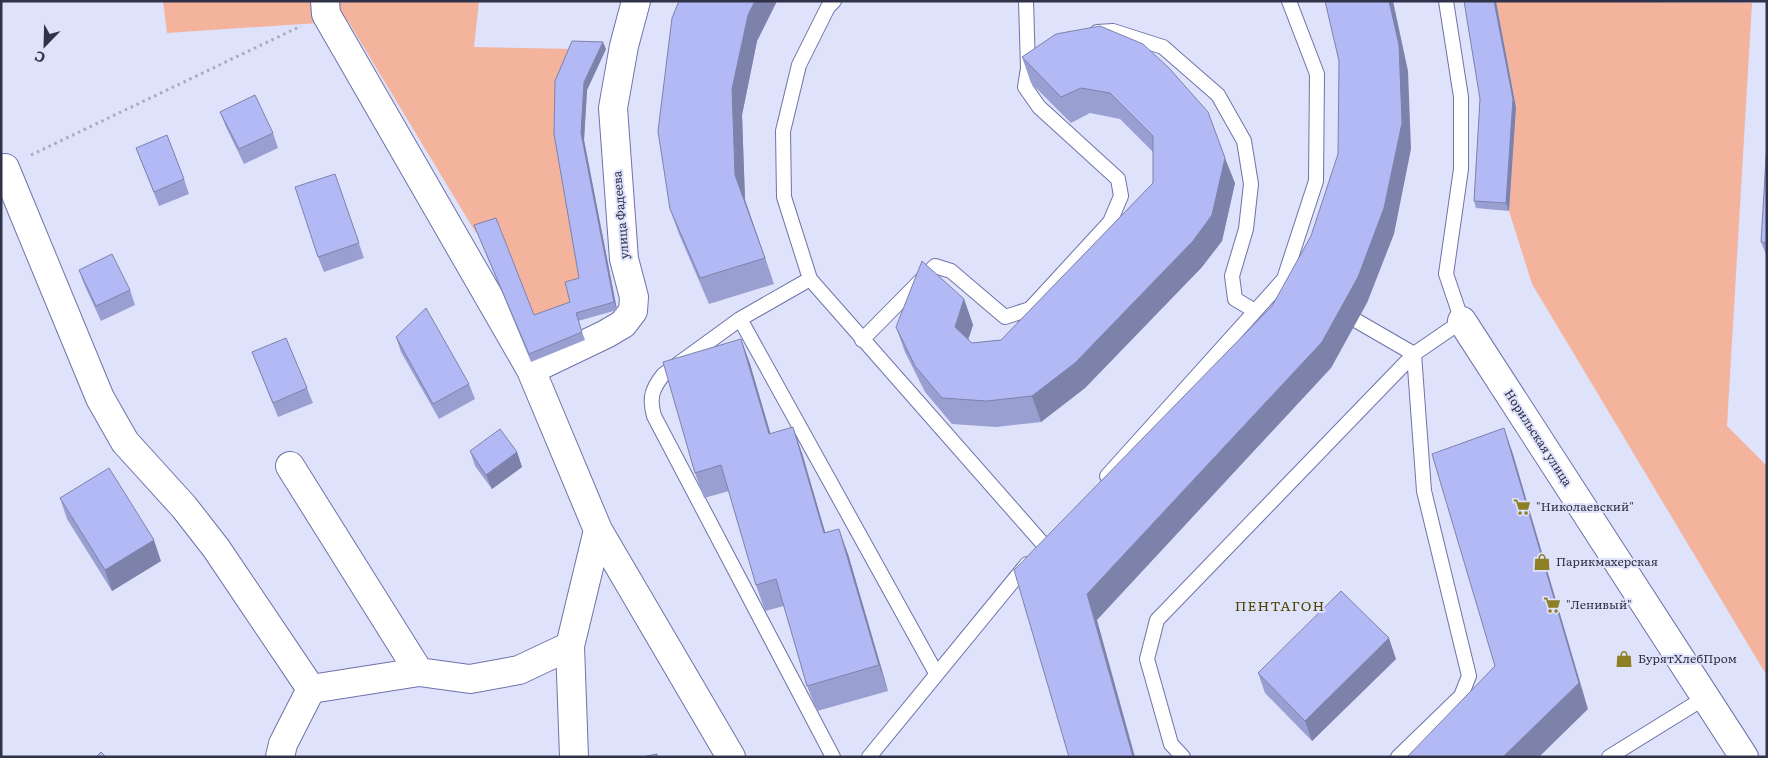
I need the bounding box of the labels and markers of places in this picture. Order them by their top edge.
supermarket icon: "Николаевский" [1512,497,1532,517]
place label: "Николаевский" [1536,497,1634,515]
shop icon: Парикмахерская [1532,552,1552,572]
place label: Парикмахерская [1556,552,1658,570]
supermarket icon: "Ленивый" [1542,595,1562,615]
place label: "Ленивый" [1566,595,1632,613]
shop icon: БурятХлебПром [1614,649,1634,669]
place label: БурятХлебПром [1638,649,1737,667]

